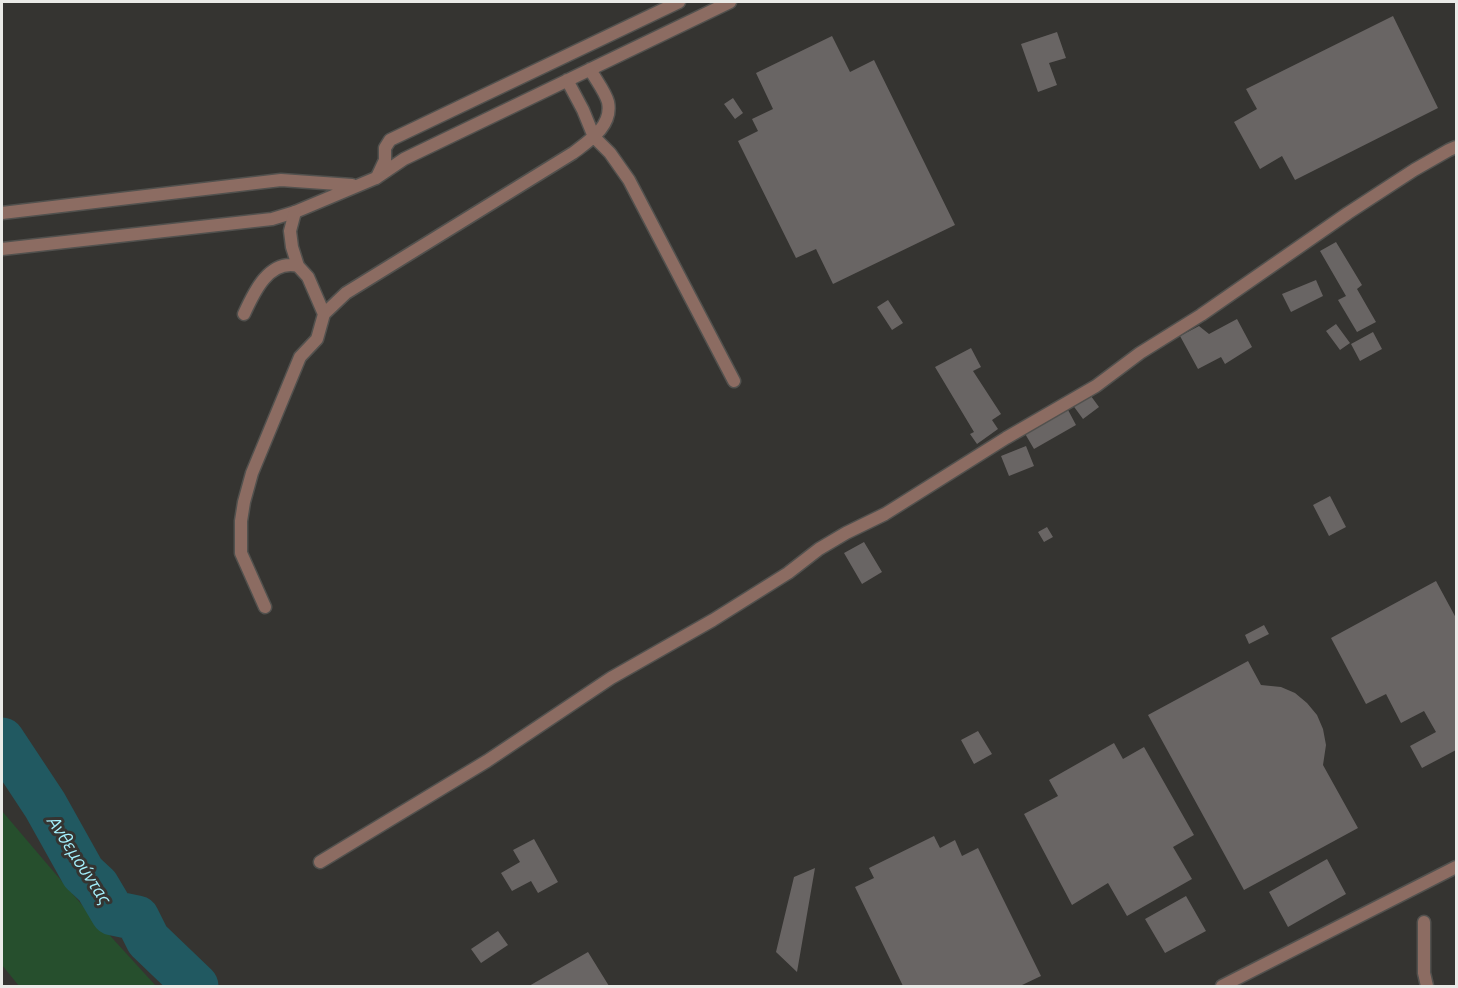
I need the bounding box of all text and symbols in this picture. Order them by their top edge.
water label: Ανθεμούντας [42,812,116,908]

